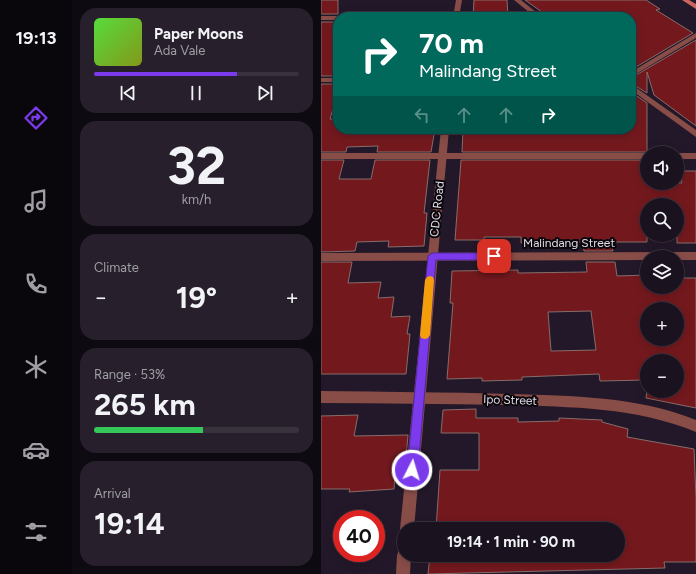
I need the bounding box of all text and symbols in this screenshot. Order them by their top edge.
text: Paper Moons [154,25,243,43]
text: 70 m [419,26,484,60]
text: 19:13 [15,27,57,49]
icon: right [353,28,405,80]
text: Ada Vale [154,43,205,58]
text: Malindang Street [419,60,557,82]
icon: previous [117,82,139,104]
icon: pause [185,82,207,104]
icon: next [254,82,276,104]
icon: directions [22,104,50,132]
icon: left [411,104,433,126]
icon: ahead [453,104,475,126]
icon: ahead [495,104,517,126]
icon: right [537,104,559,126]
text: 32 [167,135,226,197]
map controls [640,146,684,398]
button: sound [640,146,684,190]
street label: CDC Road [427,180,447,238]
icon: music [22,187,50,215]
text: km/h [182,192,211,207]
button: search [640,198,684,242]
street label: Malindang Street [523,236,615,250]
pin [477,239,511,273]
icon: arrive [483,245,505,267]
button: layers [640,250,684,294]
text: Climate [94,260,139,275]
icon: phone [22,270,50,298]
text: 19° [176,279,217,316]
text: − [94,284,108,311]
text: + [285,284,299,311]
button: + [640,302,684,346]
icon: climate [22,353,50,381]
button: − [640,354,684,398]
text: Range · 53% [94,367,165,382]
text: 265 km [94,386,196,423]
street label: Ipo Street [483,392,538,408]
icon: car [22,436,50,464]
position arrow [391,449,433,491]
text: Arrival [94,486,131,501]
text: 19:14 [94,505,165,542]
speed limit sign: 40 [333,510,385,562]
icon: filters [22,518,50,546]
text: 19:14 · 1 min · 90 m [447,533,575,551]

